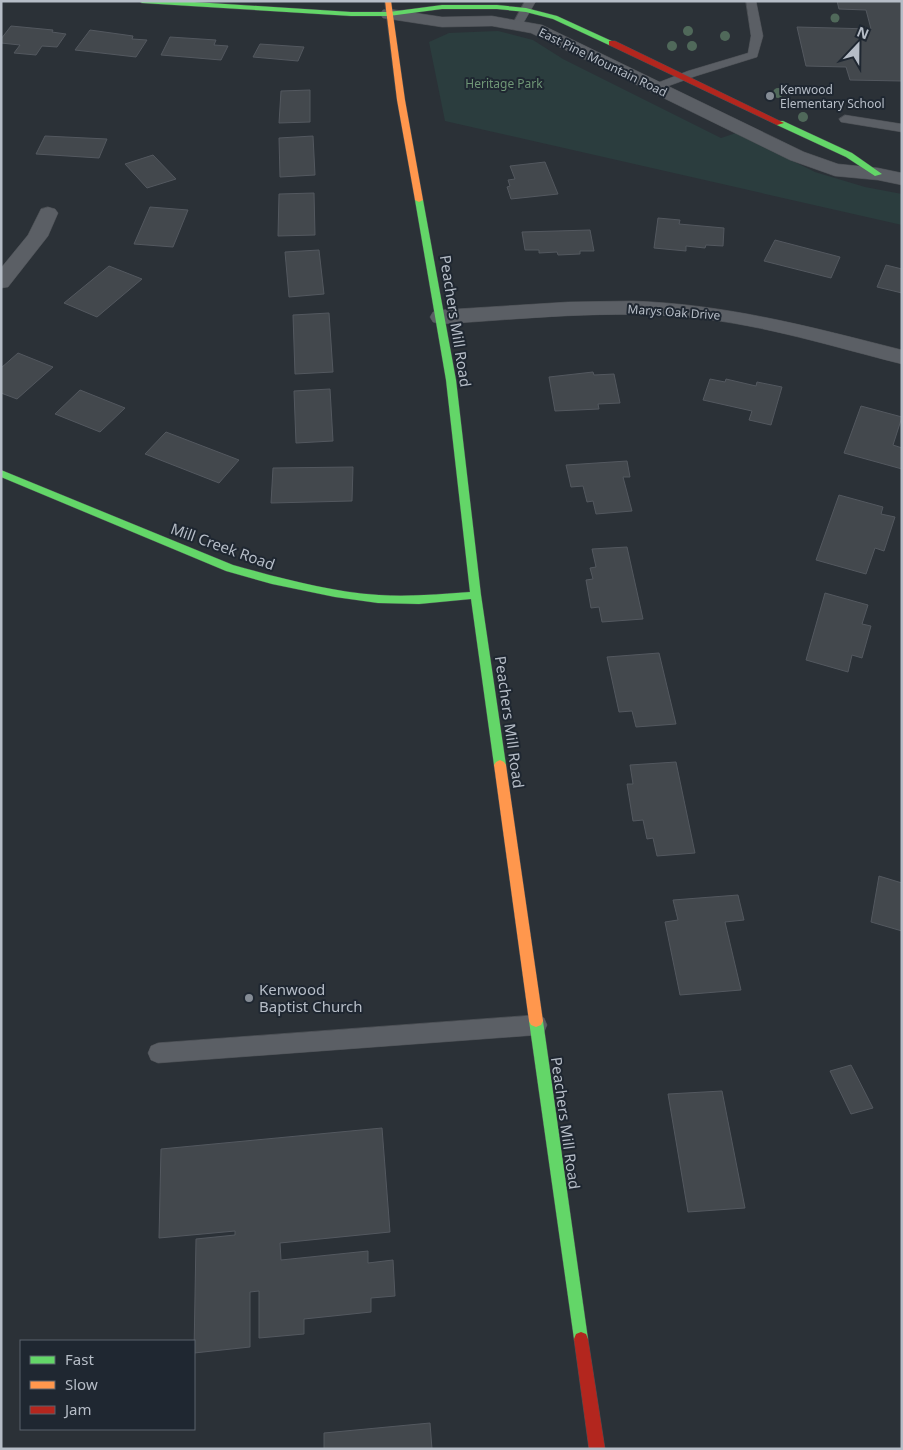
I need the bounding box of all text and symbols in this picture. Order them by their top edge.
north arrow [833,20,883,70]
text: N [854,22,872,43]
street label: East Pine Mountain Road [536,24,670,100]
park label: Heritage Park [465,75,543,92]
place label: Kenwood Elementary School [780,81,885,112]
marker: Kenwood Elementary School [764,90,776,102]
street label: Peachers Mill Road [436,254,476,388]
street label: Marys Oak Drive [627,300,721,324]
street label: Mill Creek Road [168,518,278,574]
street label: Peachers Mill Road [491,655,529,789]
place label: Kenwood Baptist Church [259,979,363,1016]
marker: Kenwood Baptist Church [243,992,255,1004]
street label: Peachers Mill Road [547,1056,585,1190]
legend [20,1340,195,1430]
text: Fast [65,1349,94,1369]
text: Slow [65,1374,98,1394]
text: Jam [63,1399,92,1419]

